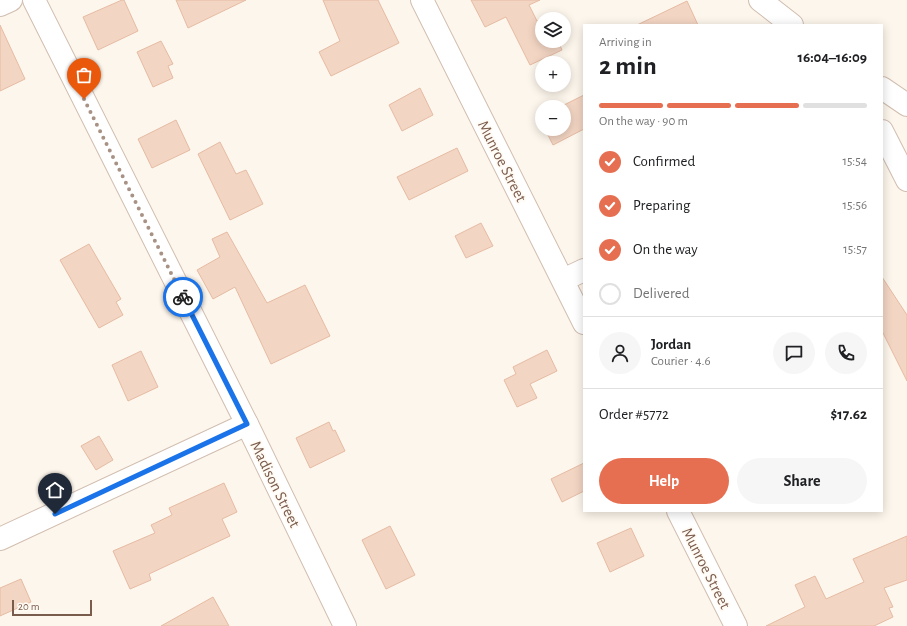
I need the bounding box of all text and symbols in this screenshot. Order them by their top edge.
map controls [535,12,571,136]
button: layers [535,12,571,48]
text: Arriving in [599,36,652,49]
text: 16:04–16:09 [798,50,867,65]
text: 2 min [599,53,657,79]
button: + [535,56,571,92]
pin [67,58,101,99]
icon: bag [73,64,95,86]
button: − [535,100,571,136]
text: On the way · 90 m [599,115,688,128]
street label: Munroe Street [475,118,529,205]
icon: check [599,151,621,173]
text: Confirmed [633,154,695,169]
text: 15:54 [842,155,867,168]
icon: check [599,195,621,217]
text: Preparing [633,198,690,213]
text: 15:56 [843,199,867,212]
icon: check [599,239,621,261]
text: On the way [633,242,698,257]
text: 15:57 [843,243,867,256]
courier [163,277,203,317]
icon: bike [172,286,194,308]
text: Delivered [633,286,690,301]
button: person [599,332,641,374]
button: chat [773,332,815,374]
button: phone [825,332,867,374]
text: Jordan [651,337,691,352]
text: Courier · 4.6 [651,355,711,368]
text: Order #5772 [599,407,669,422]
text: $17.62 [831,407,867,422]
street label: Madison Street [247,439,303,530]
button: Help [599,458,729,504]
button: Share [737,458,867,504]
pin [38,473,72,514]
icon: home [44,479,66,501]
street label: Munroe Street [679,525,733,612]
scale bar [12,598,92,617]
text: 20 m [18,601,39,612]

